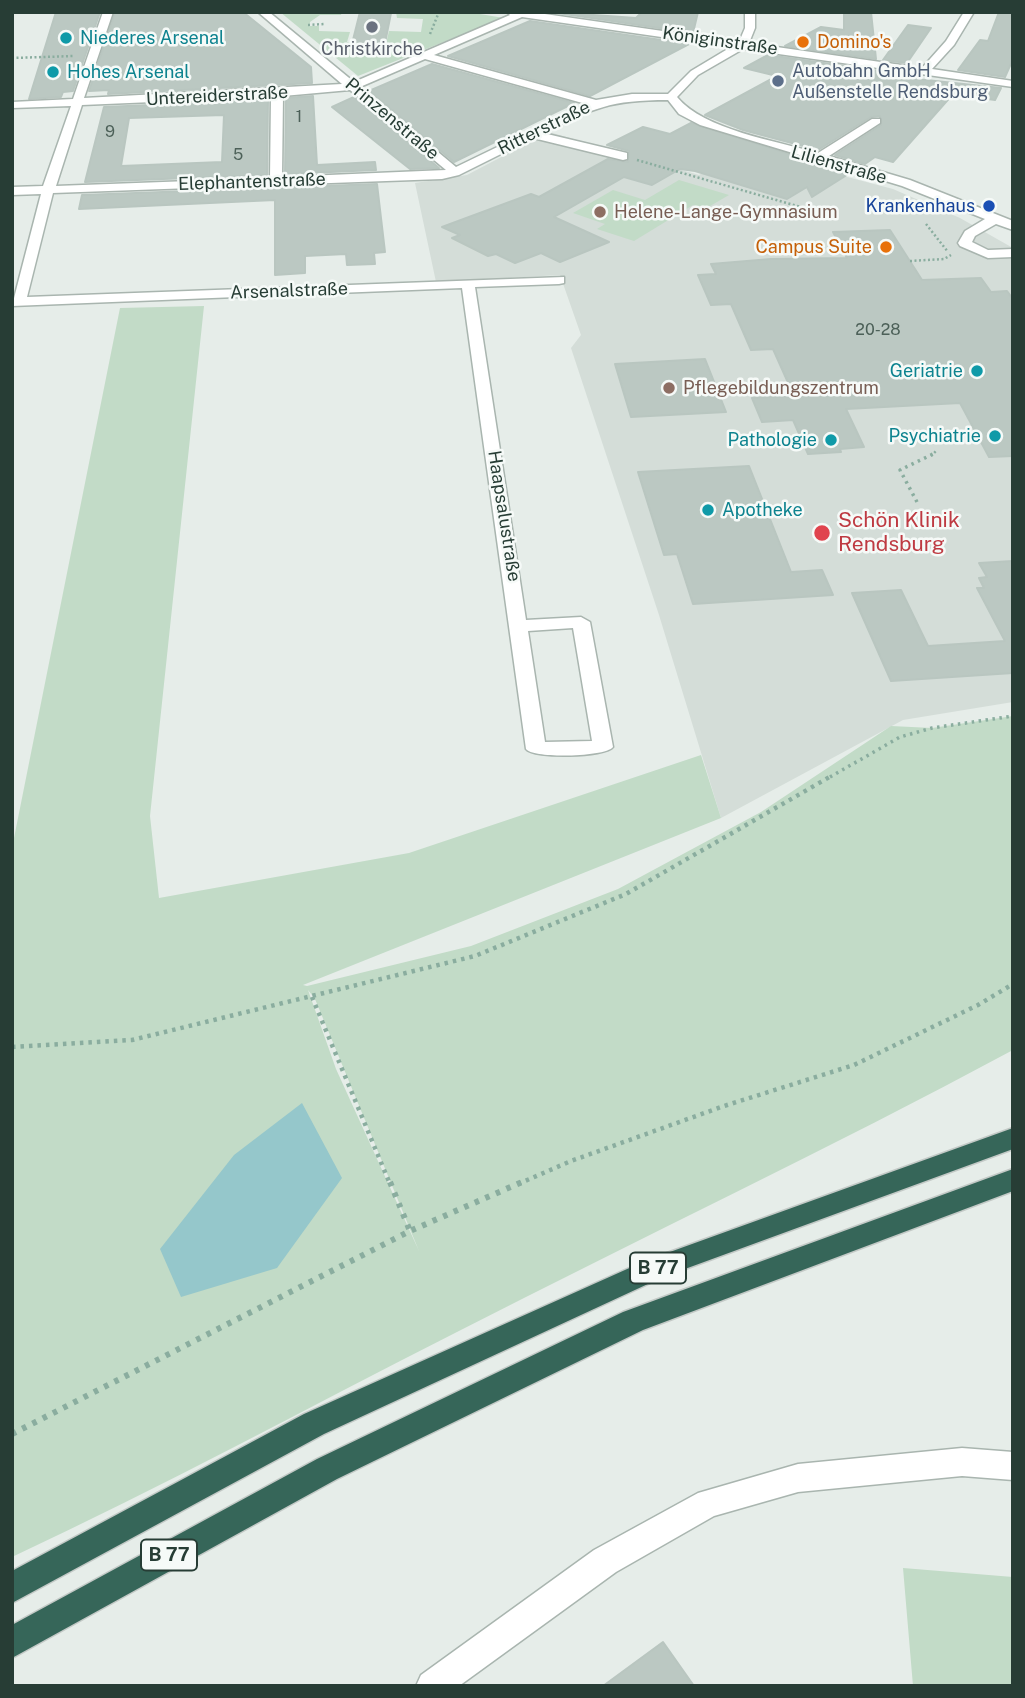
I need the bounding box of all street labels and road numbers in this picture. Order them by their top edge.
street label: Königinstraße [661,22,779,60]
street label: Prinzenstraße [341,73,443,165]
street label: Untereiderstraße [145,81,289,111]
street label: Ritterstraße [494,96,594,160]
street label: Lilienstraße [789,141,889,189]
street label: Elephantenstraße [178,169,326,195]
street label: Arsenalstraße [230,278,348,304]
street label: Haapsalustraße [483,449,525,583]
road number: B 77 [630,1252,686,1284]
road number: B 77 [141,1540,197,1570]

